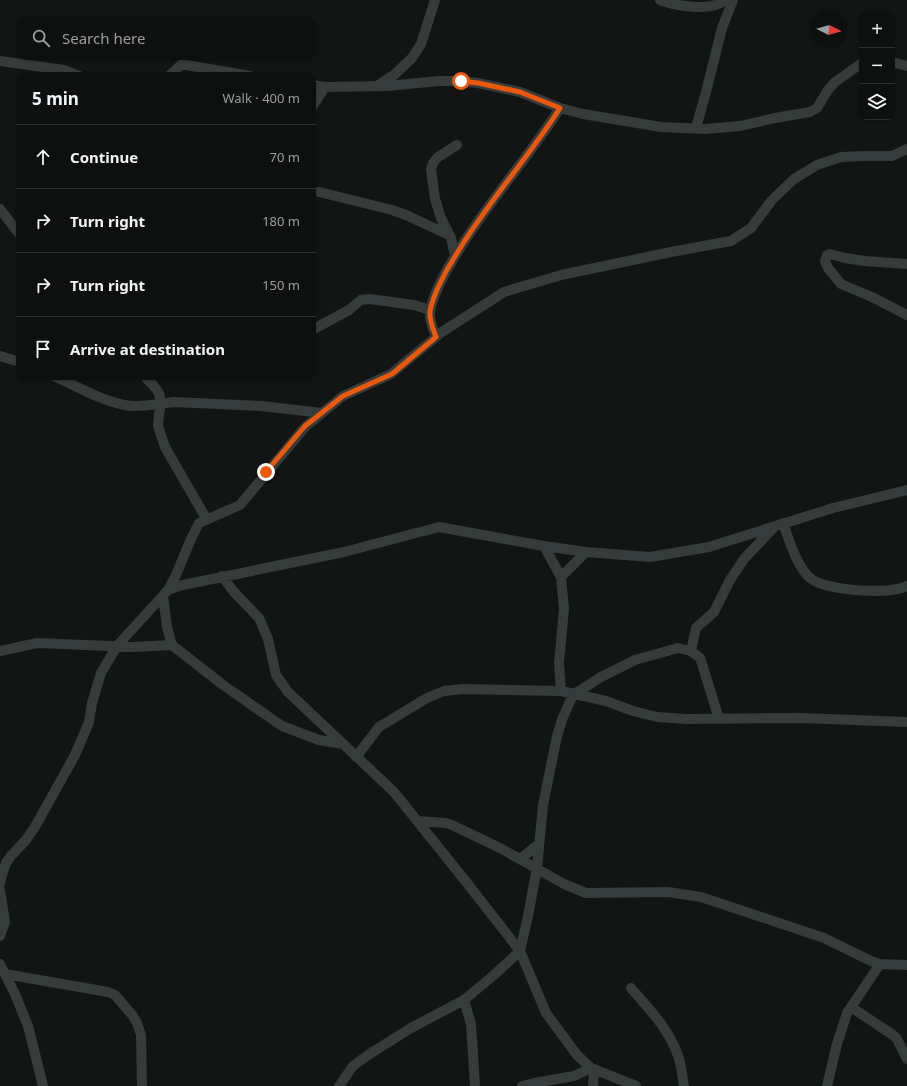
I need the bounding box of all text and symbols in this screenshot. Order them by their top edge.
north arrow [811,12,847,48]
map controls [859,12,895,120]
button: + [859,12,895,48]
search box [16,16,316,60]
icon: search [30,27,52,49]
text: Search here [62,28,145,48]
button: − [859,48,895,84]
route start [452,72,470,90]
button: layers [859,84,895,120]
text: 5 min [32,87,79,110]
text: Walk · 400 m [222,89,300,107]
icon: ahead [32,146,54,168]
text: Continue [70,147,138,167]
text: 70 m [270,148,300,166]
icon: right [32,210,54,232]
text: Turn right [70,211,145,231]
text: 180 m [262,212,300,230]
icon: right [32,274,54,296]
text: Turn right [70,275,145,295]
text: 150 m [262,276,300,294]
icon: arrive [32,338,54,360]
text: Arrive at destination [70,339,225,359]
route end [257,463,275,481]

